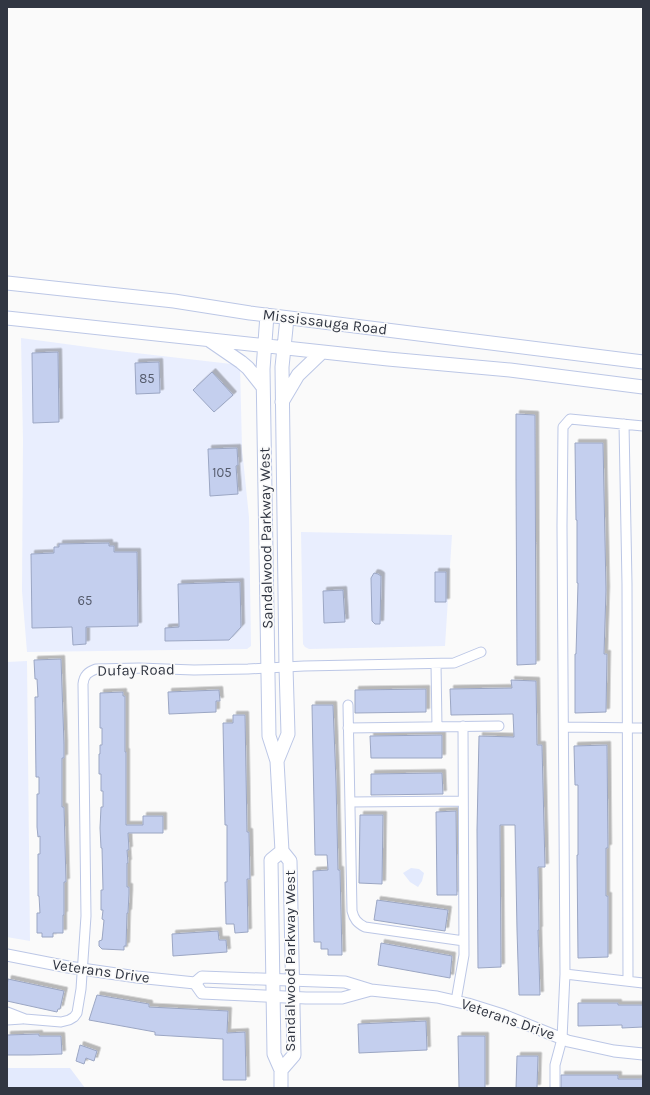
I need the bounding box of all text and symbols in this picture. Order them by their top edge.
street label: Mississauga Road [262,305,388,339]
house number: 85 [139,371,155,386]
street label: Sandalwood Parkway West [255,447,277,629]
house number: 105 [212,465,232,480]
house number: 65 [78,593,92,608]
street label: Dufay Road [97,660,175,680]
street label: Sandalwood Parkway West [281,870,299,1052]
street label: Veterans Drive [51,955,151,987]
street label: Veterans Drive [459,995,557,1043]

